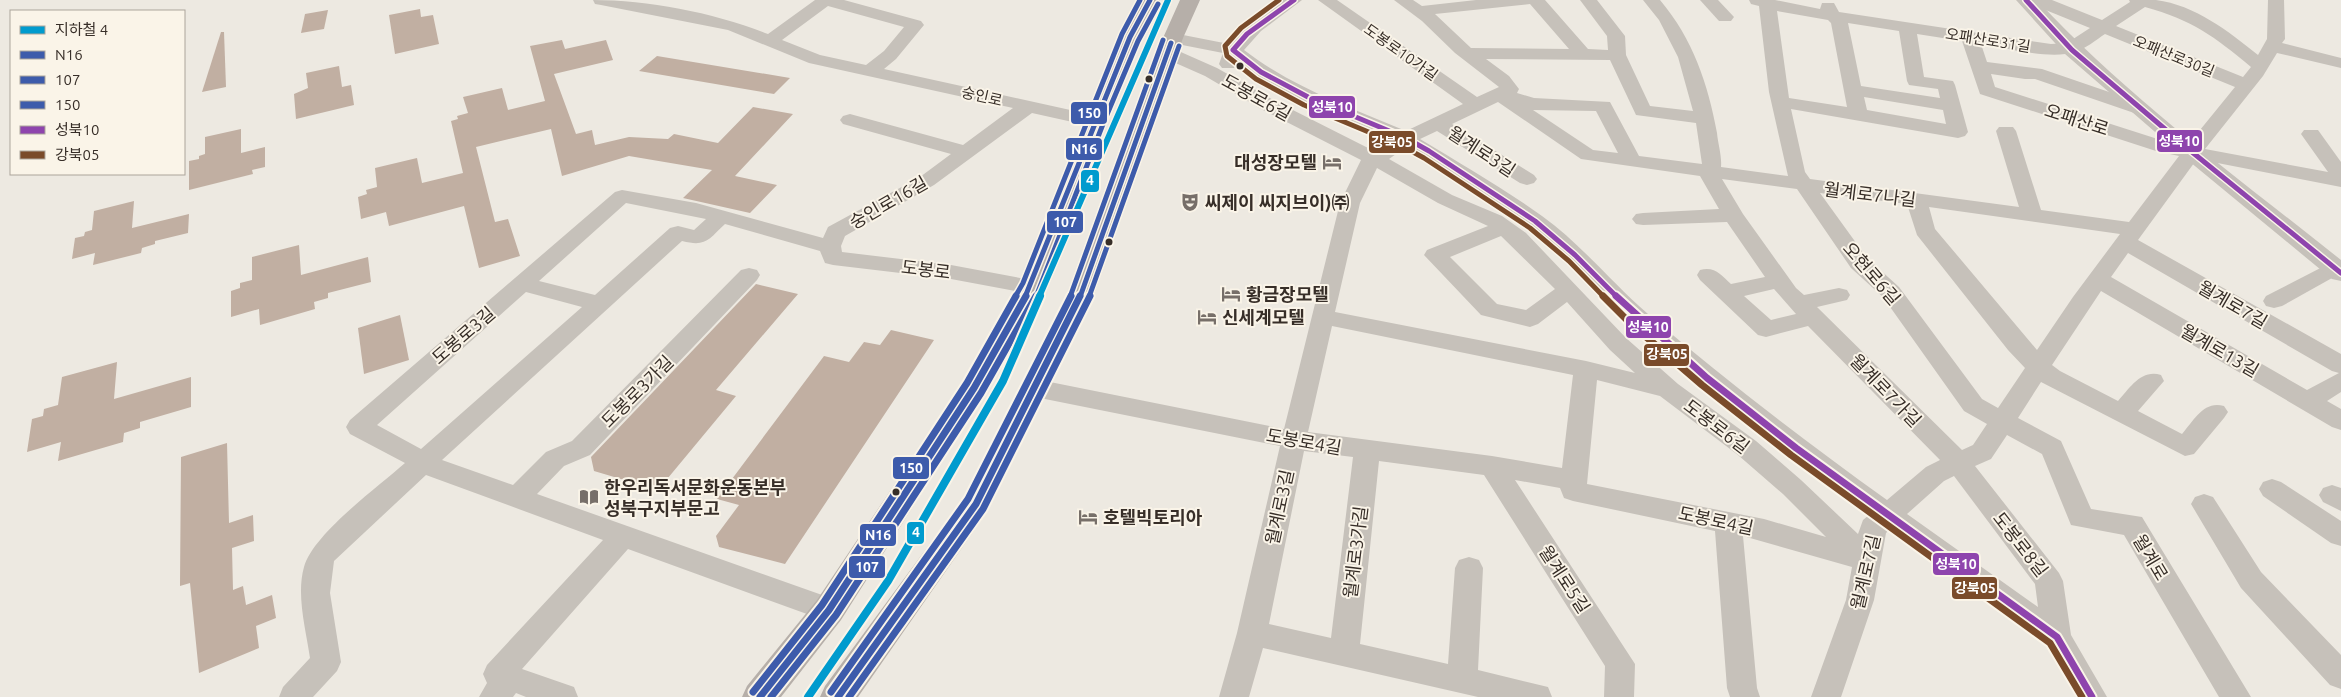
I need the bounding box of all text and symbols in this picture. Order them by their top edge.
legend [10,10,185,175]
street label: 도봉로10가길 [1361,20,1441,84]
text: 지하철 4 [55,21,108,38]
street label: 오패산로31길 [1944,25,2032,55]
street label: 오패산로30길 [2131,32,2217,80]
text: N16 [55,46,83,63]
unlabelled marker [1235,61,1245,71]
street label: 도봉로6길 [1219,70,1295,124]
text: 107 [55,71,80,88]
unlabelled marker [1144,74,1154,84]
street label: 숭인로 [960,83,1004,109]
line badge: 성북10 [1308,95,1356,119]
text: 150 [55,96,80,113]
text: 성북10 [1311,99,1353,115]
street label: 오패산로 [2042,99,2112,139]
line badge: 150 [1070,101,1108,125]
text: 150 [1077,105,1101,121]
text: 성북10 [55,121,100,138]
street label: 월계로3길 [1445,122,1519,180]
line badge: 성북10 [2156,129,2203,153]
line badge: 강북05 [1368,130,1416,154]
text: 성북10 [2158,133,2200,149]
text: 강북05 [1371,134,1413,150]
line badge: N16 [1065,137,1103,161]
text: N16 [1071,141,1097,157]
text: 강북05 [55,146,100,163]
hotel icon: 대성장모텔 [1321,151,1343,173]
place label: 대성장모텔 [1234,152,1317,172]
line badge: 4 [1080,169,1100,193]
street label: 숭인로16길 [846,172,930,232]
text: 4 [1086,172,1094,188]
street label: 월계로7나길 [1823,178,1917,210]
theatre icon: 씨제이 씨지브이)㈜ [1179,191,1201,213]
place label: 씨제이 씨지브이)㈜ [1205,192,1349,213]
line badge: 107 [1046,210,1084,234]
text: 107 [1053,214,1077,230]
unlabelled marker [1104,237,1114,247]
street label: 오현로6길 [1839,238,1905,308]
street label: 도봉로 [900,256,952,282]
street label: 월계로7길 [2195,276,2271,332]
hotel icon: 황금장모텔 [1220,283,1242,305]
place label: 황금장모텔 [1246,284,1329,304]
street label: 도봉로3길 [428,302,498,368]
hotel icon: 신세계모텔 [1196,306,1218,328]
place label: 신세계모텔 [1222,307,1305,327]
line badge: 성북10 [1625,315,1672,339]
text: 성북10 [1627,319,1669,335]
street label: 월계로13길 [2178,320,2262,380]
line badge: 강북05 [1643,343,1690,367]
text: 강북05 [1646,346,1688,362]
street label: 월계로7가길 [1847,350,1925,430]
street label: 도봉로3가길 [597,351,677,431]
street label: 도봉로6길 [1680,395,1754,457]
street label: 도봉로4길 [1265,425,1343,457]
line badge: 150 [892,456,930,480]
text: 150 [899,460,923,476]
street label: 월계로3길 [1261,468,1297,546]
place label: 한우리독서문화운동본부 성북구지부문고 [604,477,786,518]
library icon: 한우리독서문화운동본부 성북구지부문고 [578,486,600,508]
unlabelled marker [891,487,901,497]
street label: 도봉로4길 [1677,502,1755,538]
street label: 월계로3가길 [1339,505,1371,599]
hotel icon: 호텔빅토리아 [1077,506,1099,528]
place label: 호텔빅토리아 [1103,507,1203,527]
street label: 도봉로8길 [1990,508,2052,580]
line badge: 4 [906,521,925,545]
line badge: N16 [859,523,897,547]
text: 4 [912,524,920,540]
text: N16 [865,527,891,543]
street label: 월계로 [2130,531,2172,583]
street label: 월계로7길 [1847,533,1883,611]
street label: 월계로5길 [1536,542,1594,616]
line badge: 성북10 [1932,552,1980,576]
line badge: 107 [848,555,886,579]
text: 성북10 [1935,556,1977,572]
text: 107 [855,559,879,575]
line badge: 강북05 [1951,576,1998,600]
text: 강북05 [1954,580,1996,596]

